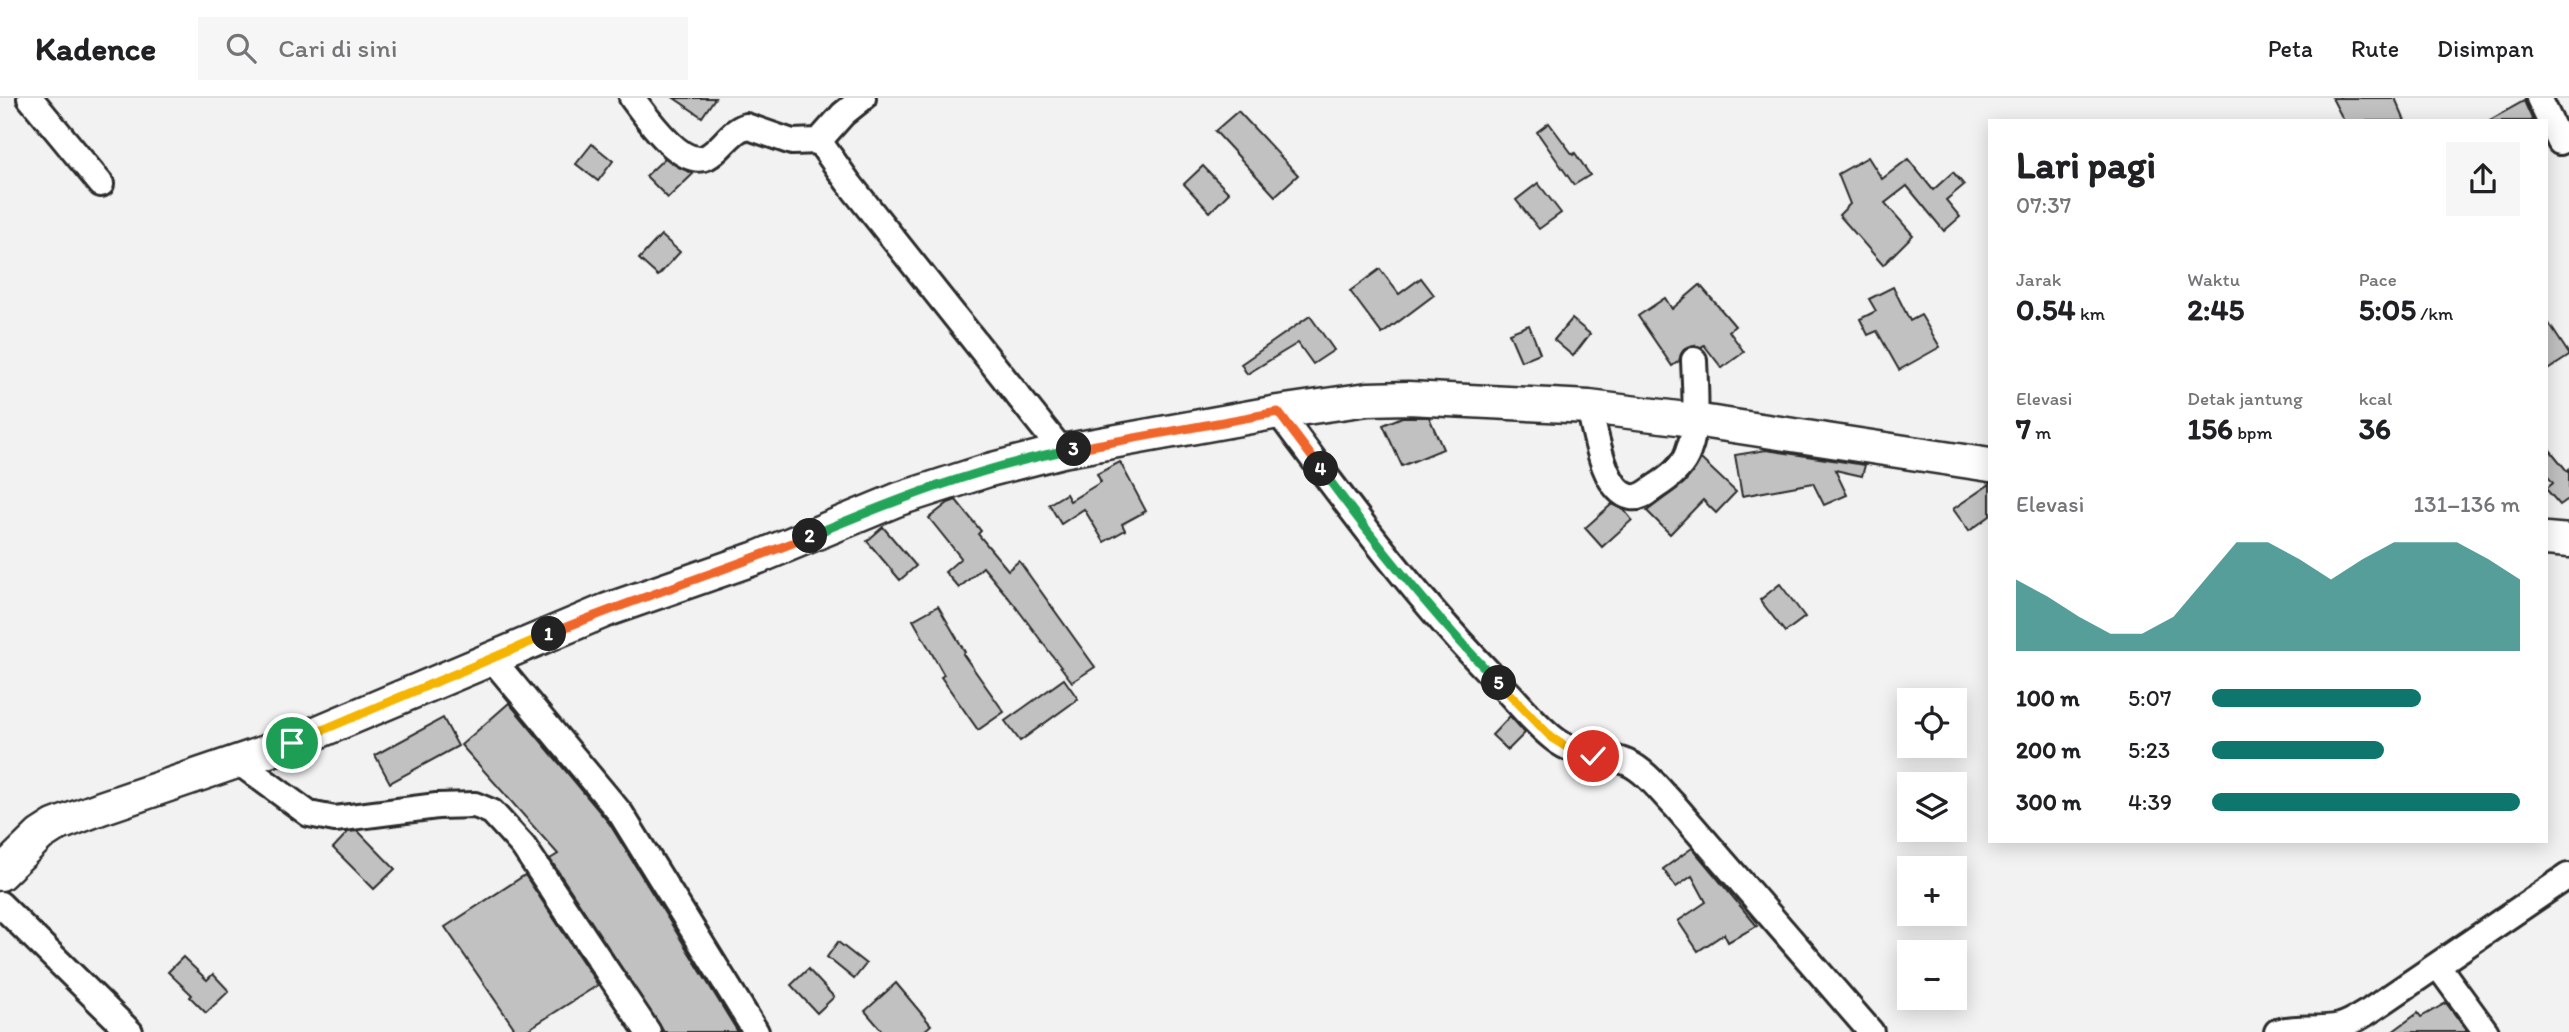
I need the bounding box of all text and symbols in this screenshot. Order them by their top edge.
search box [198,17,688,80]
text: Kadence [35,29,156,68]
icon: search [222,29,260,67]
text: Cari di sini [278,32,397,64]
text: Peta [2268,34,2313,63]
text: Rute [2351,34,2399,63]
text: Disimpan [2437,34,2534,63]
text: Lari pagi [2016,142,2156,188]
button: share [2446,142,2520,216]
text: 07:37 [2016,191,2071,219]
text: Jarak [2016,268,2061,291]
text: Waktu [2187,268,2240,291]
text: Pace [2359,268,2397,291]
text: 0.54 [2016,291,2076,328]
text: 2:45 [2187,291,2244,328]
text: 5:05 [2359,291,2416,328]
text: km [2076,302,2105,325]
text: /km [2416,302,2453,325]
text: Elevasi [2016,387,2072,410]
text: Detak jantung [2187,387,2303,410]
text: kcal [2359,387,2392,410]
text: 7 [2016,410,2031,447]
text: 156 [2187,410,2233,447]
text: 36 [2359,410,2391,447]
text: m [2031,421,2051,444]
text: bpm [2233,421,2272,444]
pin: 3 [1056,432,1092,466]
text: 3 [1068,437,1079,460]
pin: 4 [1304,452,1338,486]
text: 4 [1315,457,1326,480]
text: Elevasi [2016,490,2084,518]
text: 131–136 m [2413,490,2520,518]
pin: 2 [792,518,828,554]
text: 2 [805,524,815,547]
pin: 1 [532,616,566,652]
text: 1 [544,622,553,645]
pin: 5 [1482,666,1516,700]
text: 5 [1494,671,1503,694]
text: 100 m [2016,684,2080,712]
text: 5:07 [2128,684,2171,712]
map controls [1897,688,1967,1010]
button: locate [1897,688,1967,758]
pin [262,713,322,773]
icon: arrive [273,724,311,762]
pin [1563,726,1623,786]
text: 200 m [2016,736,2081,764]
text: 5:23 [2128,736,2170,764]
icon: check [1574,737,1612,775]
button: layers [1897,772,1967,842]
text: 300 m [2016,788,2081,816]
text: 4:39 [2128,788,2172,816]
button: + [1897,856,1967,926]
button: − [1897,940,1967,1010]

